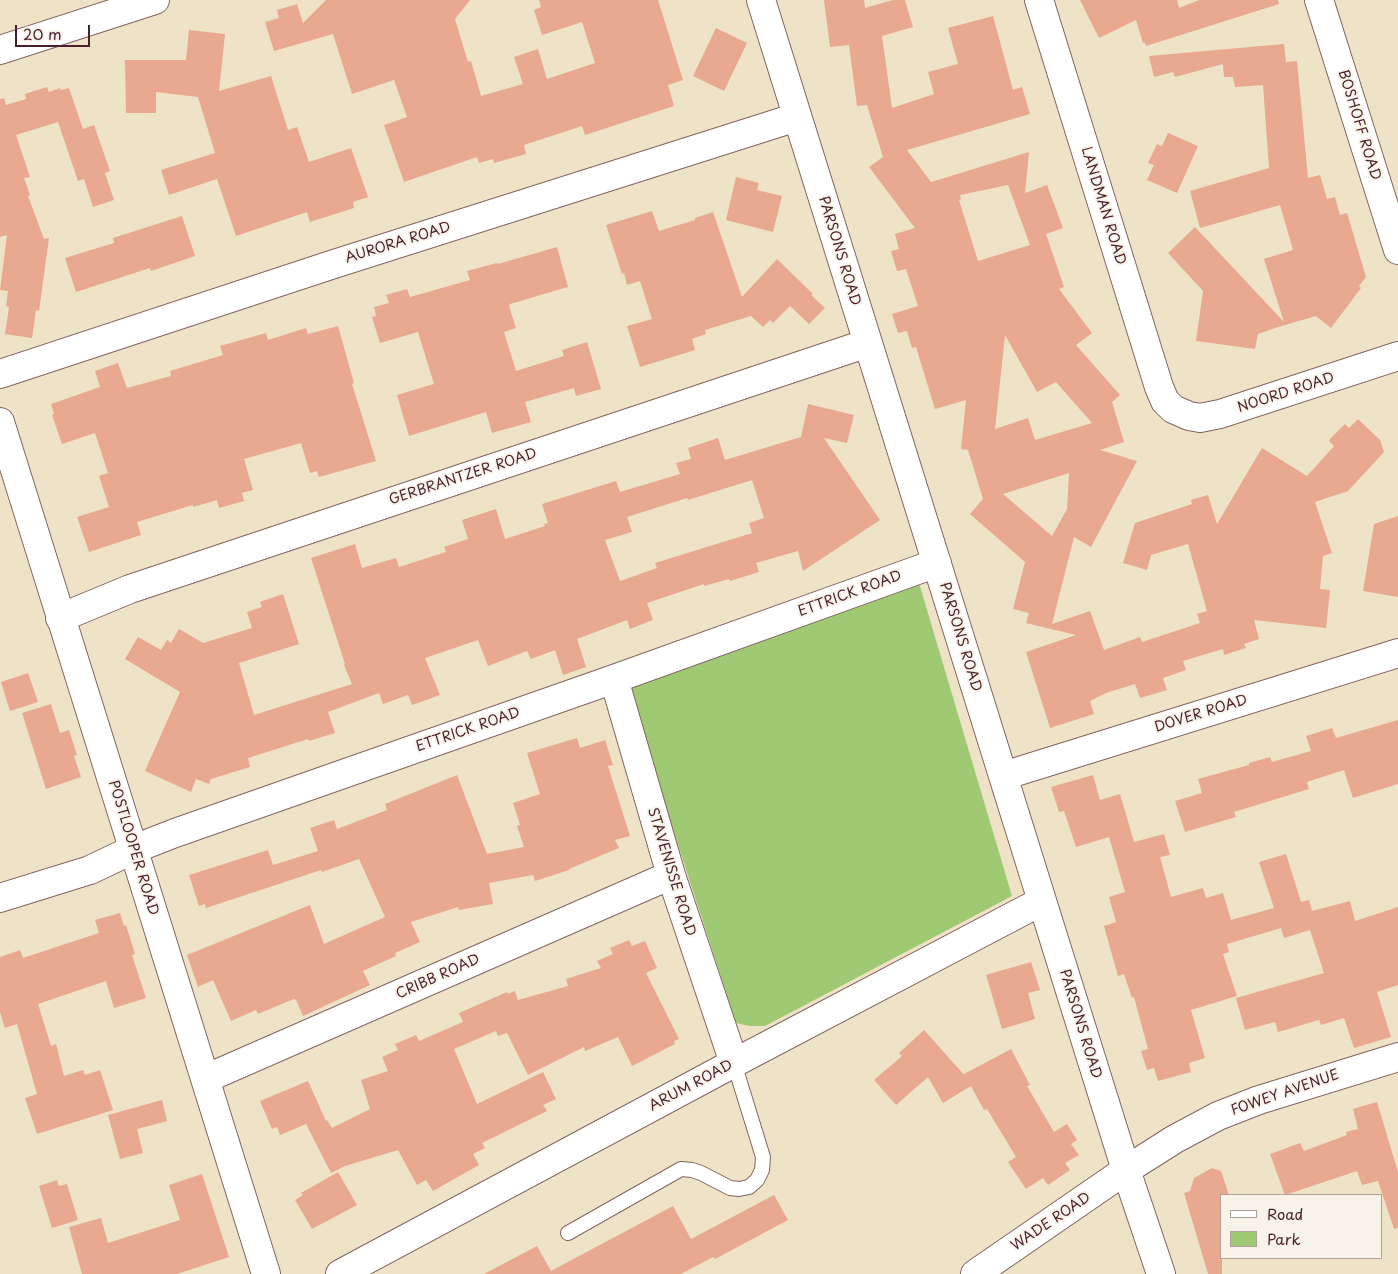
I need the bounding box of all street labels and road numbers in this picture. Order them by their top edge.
street label: BOSHOFF ROAD [1334,68,1384,182]
street label: LANDMAN ROAD [1077,145,1129,267]
street label: PARSONS ROAD [814,194,864,308]
street label: AURORA ROAD [343,219,453,267]
street label: NOORD ROAD [1235,369,1337,417]
street label: GERBRANTZER ROAD [387,445,539,509]
street label: ETTRICK ROAD [796,567,904,621]
street label: PARSONS ROAD [935,580,985,694]
street label: DOVER ROAD [1153,692,1249,736]
street label: ETTRICK ROAD [414,704,522,756]
street label: POSTLOOPER ROAD [104,778,162,918]
street label: STAVENISSE ROAD [643,806,699,938]
street label: CRIBB ROAD [393,951,483,1003]
street label: PARSONS ROAD [1055,967,1105,1081]
street label: ARUM ROAD [646,1057,736,1115]
street label: FOWEY AVENUE [1229,1067,1341,1119]
street label: WADE ROAD [1008,1189,1094,1255]

